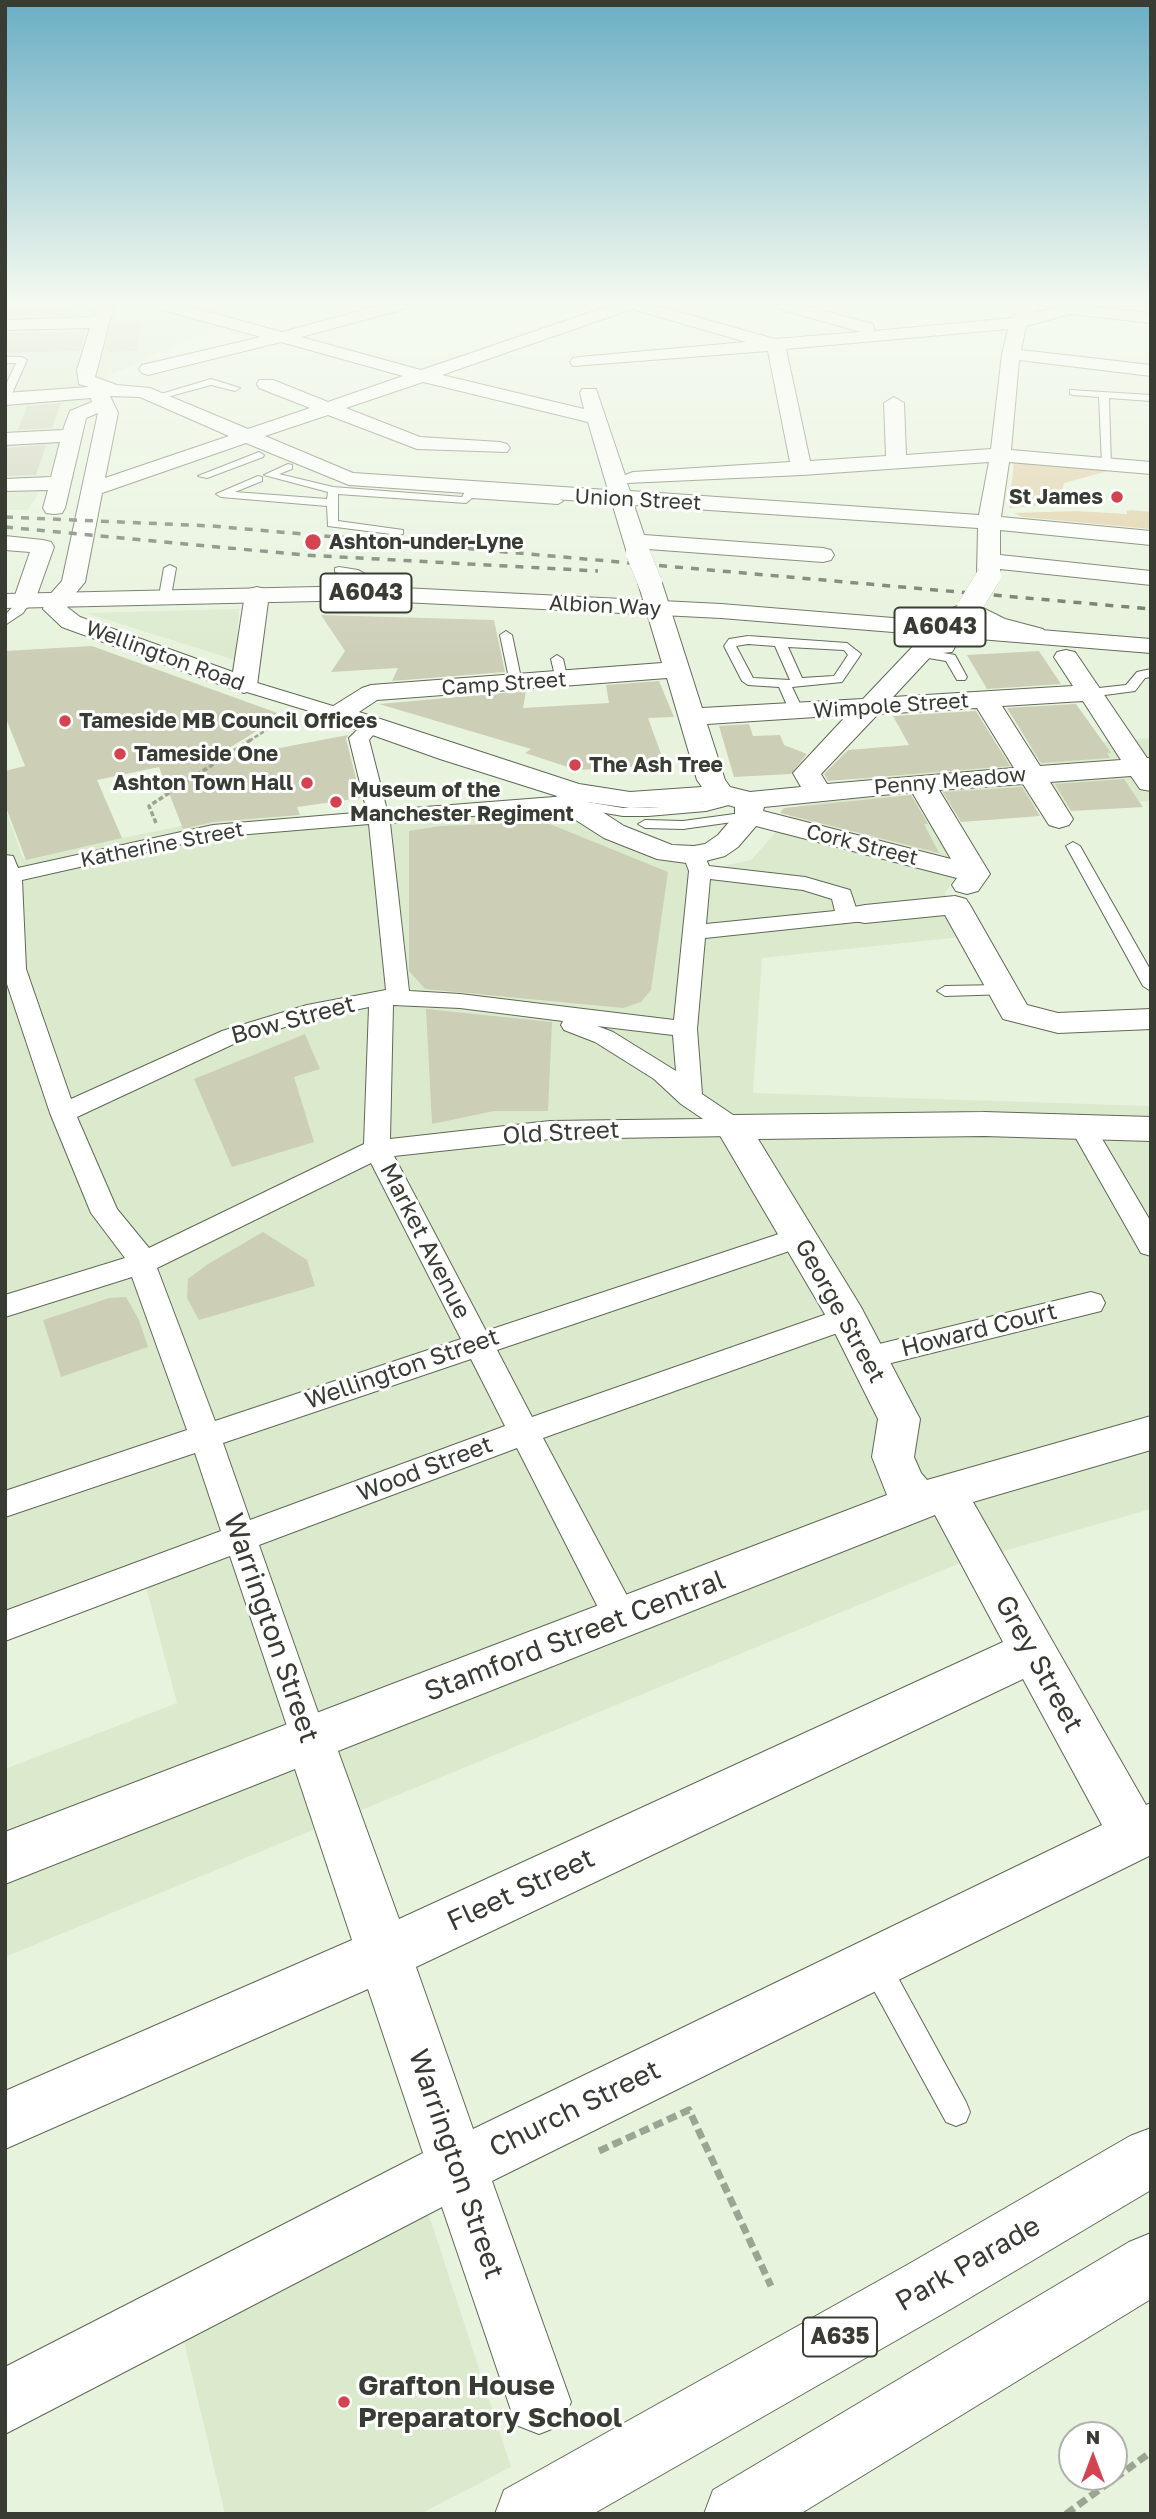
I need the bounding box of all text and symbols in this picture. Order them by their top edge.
street label: Union Street [574,484,702,516]
place label: St James [1009,484,1103,510]
marker: St James [1109,489,1125,505]
place label: Ashton-under-Lyne [329,529,524,555]
marker: Ashton-under-Lyne [303,532,323,552]
road number: A6043 [320,573,412,612]
street label: Albion Way [548,590,662,622]
road number: A6043 [894,608,986,646]
street label: Wellington Road [82,616,248,696]
street label: Camp Street [441,667,567,701]
street label: Wimpole Street [812,688,970,724]
place label: Tameside MB Council Offices [79,708,377,734]
marker: Tameside MB Council Offices [57,713,73,729]
place label: Tameside One [134,741,278,767]
marker: Tameside One [112,746,128,762]
place label: The Ash Tree [589,752,723,778]
marker: The Ash Tree [567,757,583,773]
street label: Penny Meadow [873,762,1027,800]
place label: Ashton Town Hall [113,770,293,796]
marker: Ashton Town Hall [299,775,315,791]
place label: Museum of the Manchester Regiment [350,777,574,827]
marker: Museum of the Manchester Regiment [328,794,344,810]
street label: Katherine Street [78,817,246,873]
street label: Cork Street [803,819,921,871]
street label: Bow Street [228,990,358,1050]
street label: Old Street [502,1116,620,1150]
street label: Market Avenue [373,1158,477,1324]
street label: George Street [789,1234,891,1388]
street label: Howard Court [898,1297,1060,1363]
street label: Wellington Street [301,1322,503,1416]
street label: Wood Street [353,1430,497,1508]
street label: Warrington Street [216,1509,326,1747]
street label: Stamford Street Central [420,1563,730,1709]
street label: Grey Street [988,1590,1090,1738]
street label: Fleet Street [442,1841,600,1939]
street label: Warrington Street [401,2045,511,2283]
street label: Church Street [484,2053,666,2165]
street label: Park Parade [890,2209,1046,2319]
road number: A635 [803,2318,877,2356]
place label: Grafton House Preparatory School [358,2369,622,2435]
marker: Grafton House Preparatory School [336,2394,352,2410]
north arrow [1058,2421,1128,2491]
text: N [1086,2425,1100,2448]

